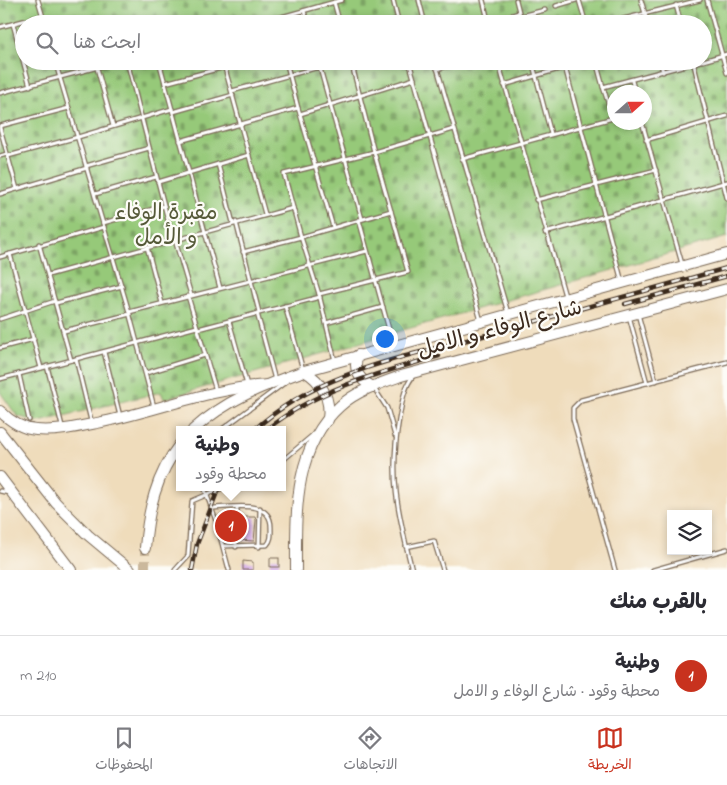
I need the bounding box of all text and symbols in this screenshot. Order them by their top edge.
search box [15,15,712,70]
icon: search [33,29,61,57]
text: ابحث هنا [73,30,141,57]
north arrow [607,85,652,130]
park label: مقبرة الوفاء و الأمل [114,198,218,255]
street label: شارع الوفاء و الامل [414,293,586,367]
your location [372,326,398,352]
popup [176,426,286,491]
text: وطنية [195,433,240,460]
text: محطة وقود [195,463,267,487]
pin: 1 [215,507,247,545]
map controls [667,510,712,555]
button: layers [667,510,712,555]
text: بالقرب منك [610,588,707,618]
text: وطنية [615,650,660,677]
text: 210 m [20,664,56,688]
text: 1 [688,664,694,688]
text: محطة وقود · شارع الوفاء و الامل [453,680,660,704]
tab: المحفوظات [95,724,153,777]
tab: الاتجاهات [343,724,398,777]
tab: الخريطة [588,724,632,777]

